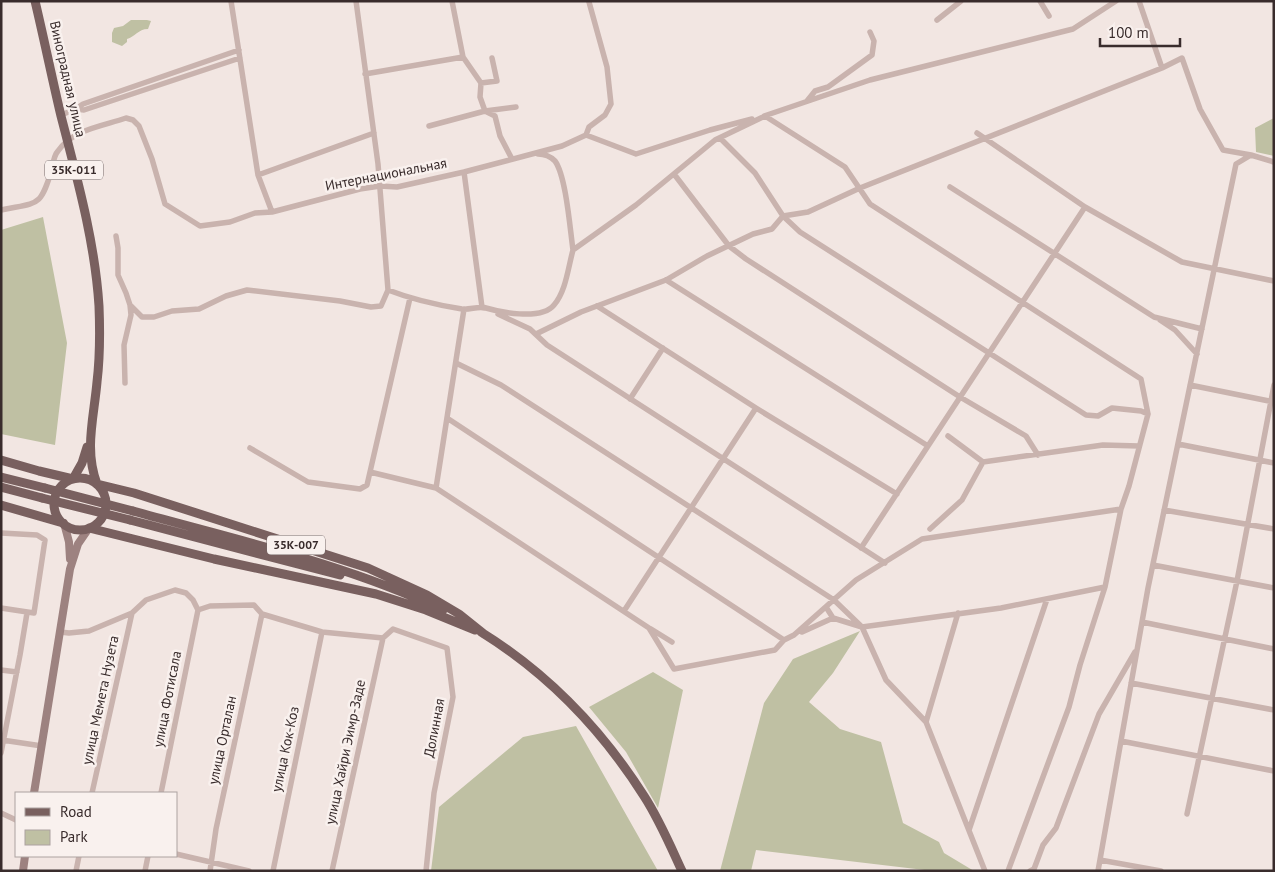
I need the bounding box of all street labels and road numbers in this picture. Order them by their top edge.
street label: Виноградная улица [46,19,90,139]
street label: Интернациональная [324,153,448,195]
road number: 35К-011 [45,160,103,180]
road number: 35К-007 [267,536,325,554]
street label: улица Мемета Нузета [78,634,123,766]
street label: улица Фотисала [149,649,185,749]
street label: улица Хайри Эимр-Заде [321,678,369,826]
street label: улица Орталан [204,694,240,786]
street label: Долинная [419,697,449,759]
street label: улица Кок-Коз [267,704,303,794]

